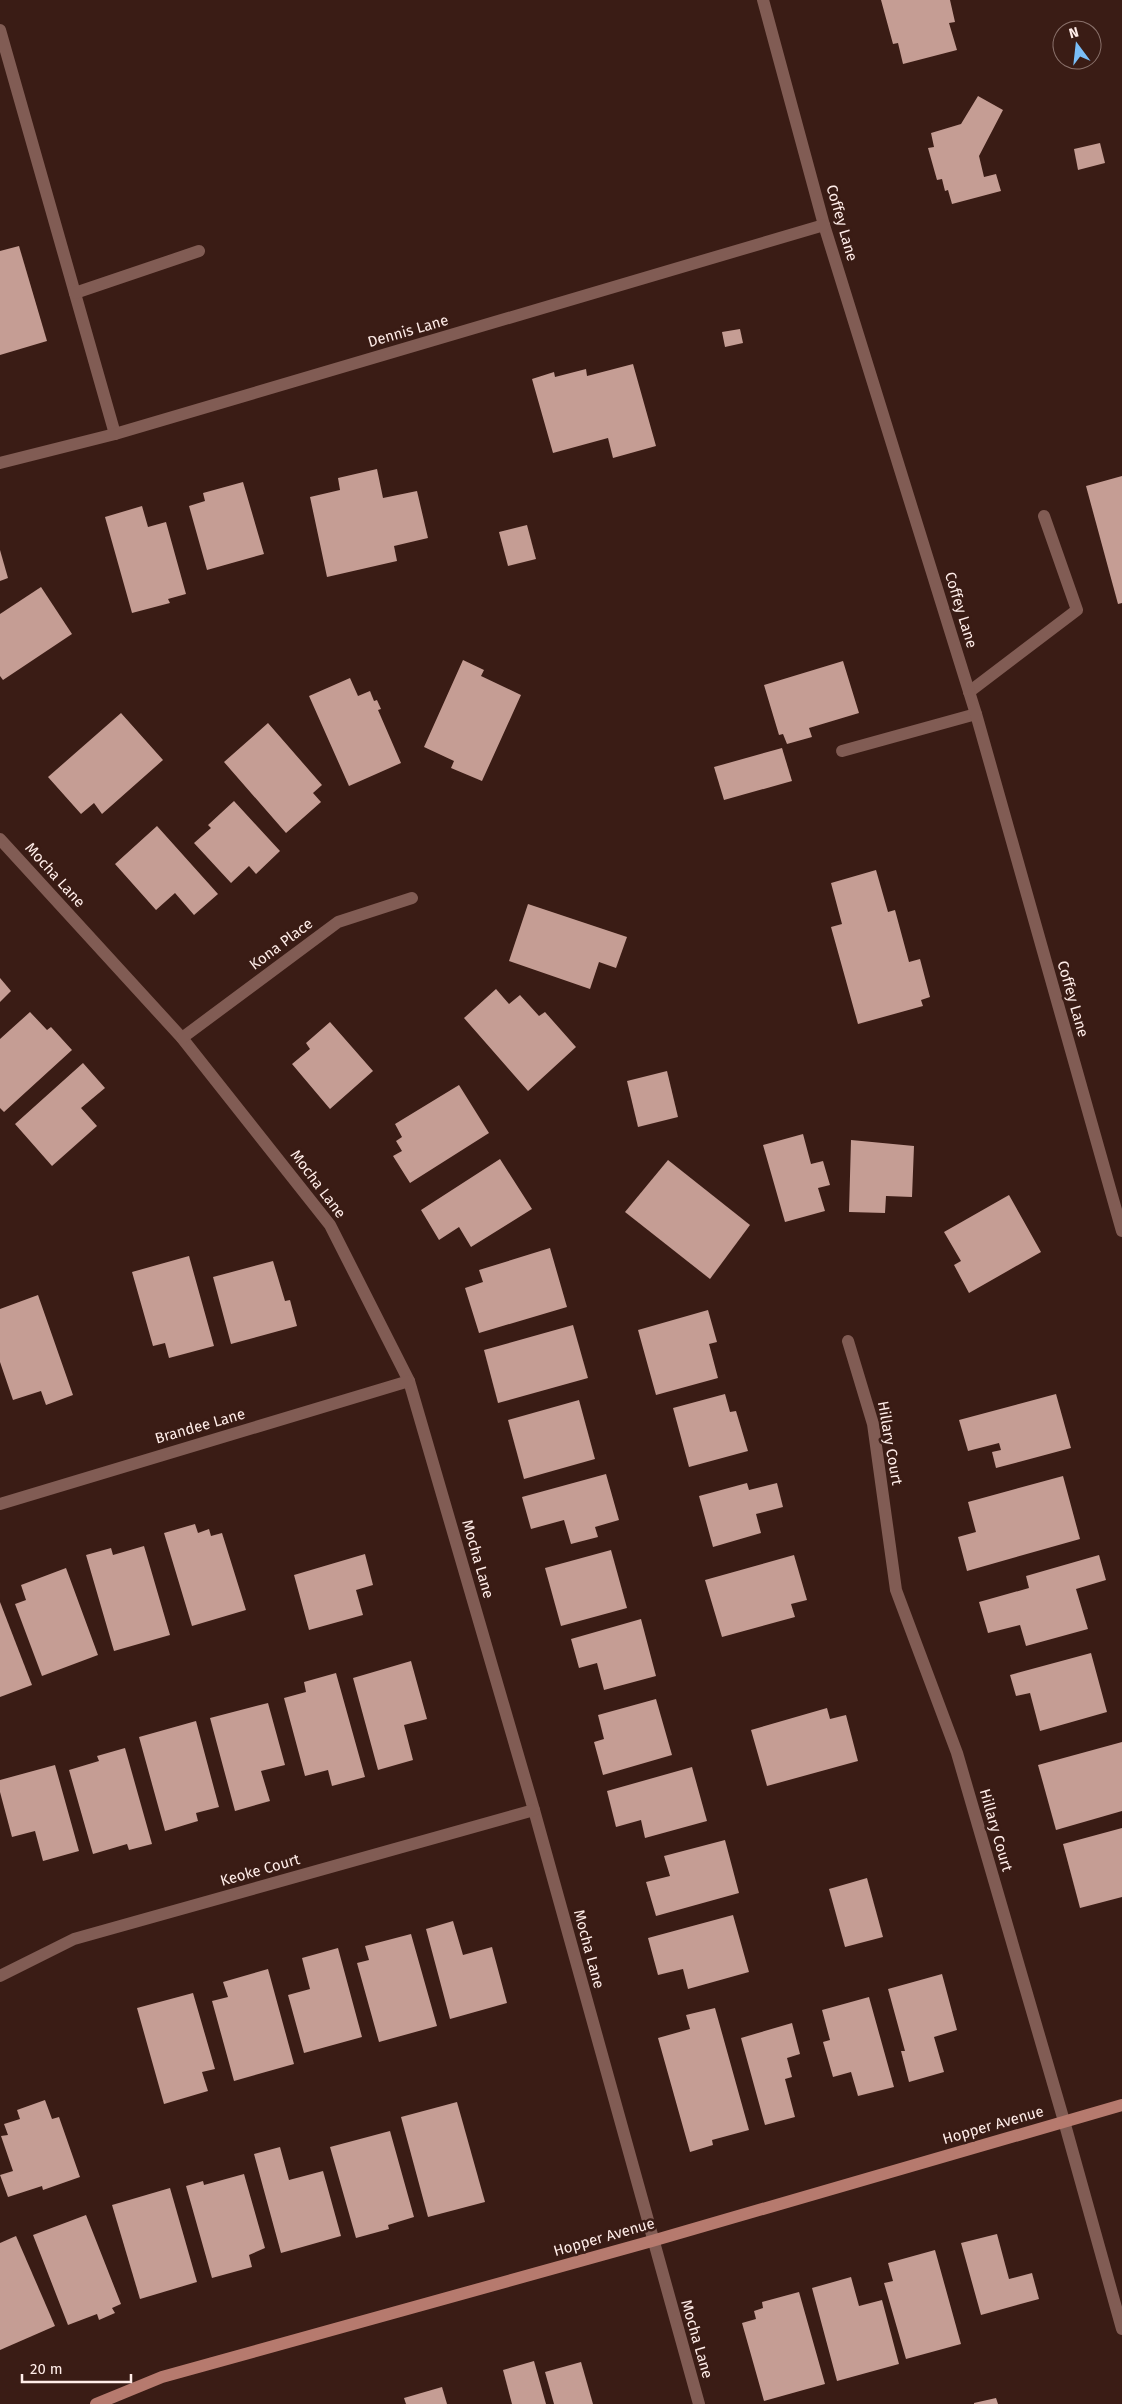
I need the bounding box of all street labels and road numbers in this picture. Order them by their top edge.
street label: Coffey Lane [823,183,861,263]
street label: Dennis Lane [366,311,450,351]
street label: Coffey Lane [941,570,981,650]
street label: Mocha Lane [21,839,89,911]
street label: Kona Place [246,914,316,974]
street label: Coffey Lane [1054,959,1092,1039]
street label: Mocha Lane [286,1146,350,1222]
street label: Hillary Court [874,1399,906,1487]
street label: Brandee Lane [153,1405,247,1447]
street label: Mocha Lane [458,1518,498,1600]
street label: Hillary Court [976,1787,1017,1874]
street label: Keoke Court [218,1850,302,1890]
street label: Mocha Lane [570,1908,608,1990]
street label: Hopper Avenue [940,2102,1046,2148]
street label: Hopper Avenue [551,2214,657,2260]
street label: Mocha Lane [677,2298,717,2380]

